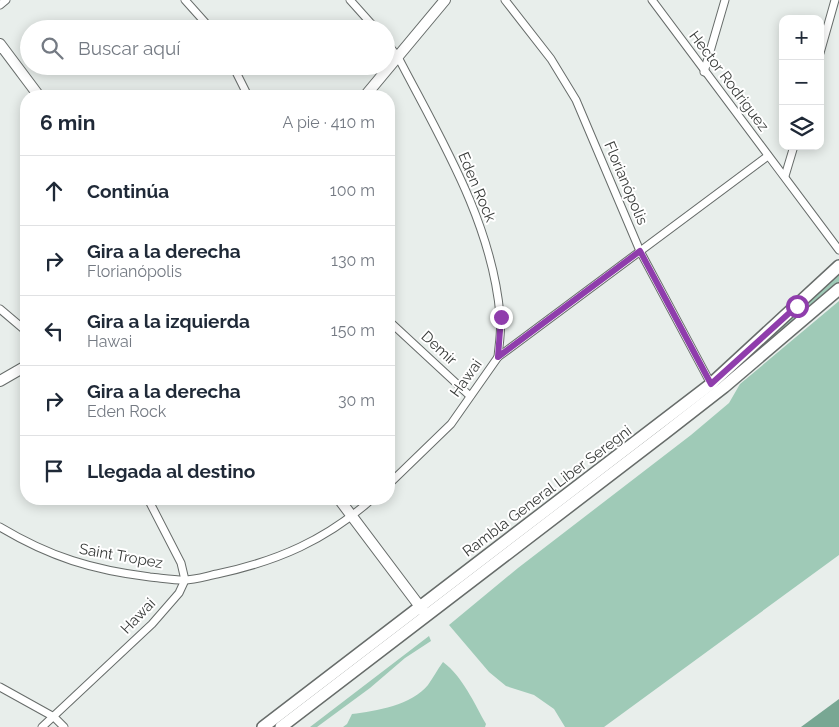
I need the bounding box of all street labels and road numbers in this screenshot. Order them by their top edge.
street label: Hector Rodriguez [685,27,773,135]
street label: Florianópolis [600,139,652,227]
street label: Eden Rock [454,149,500,225]
street label: Demir [418,327,461,369]
street label: Hawai [446,356,486,400]
street label: Rambla General Liber Seregni [459,422,635,560]
street label: Saint Tropez [78,540,164,572]
street label: Hawai [117,595,159,637]

